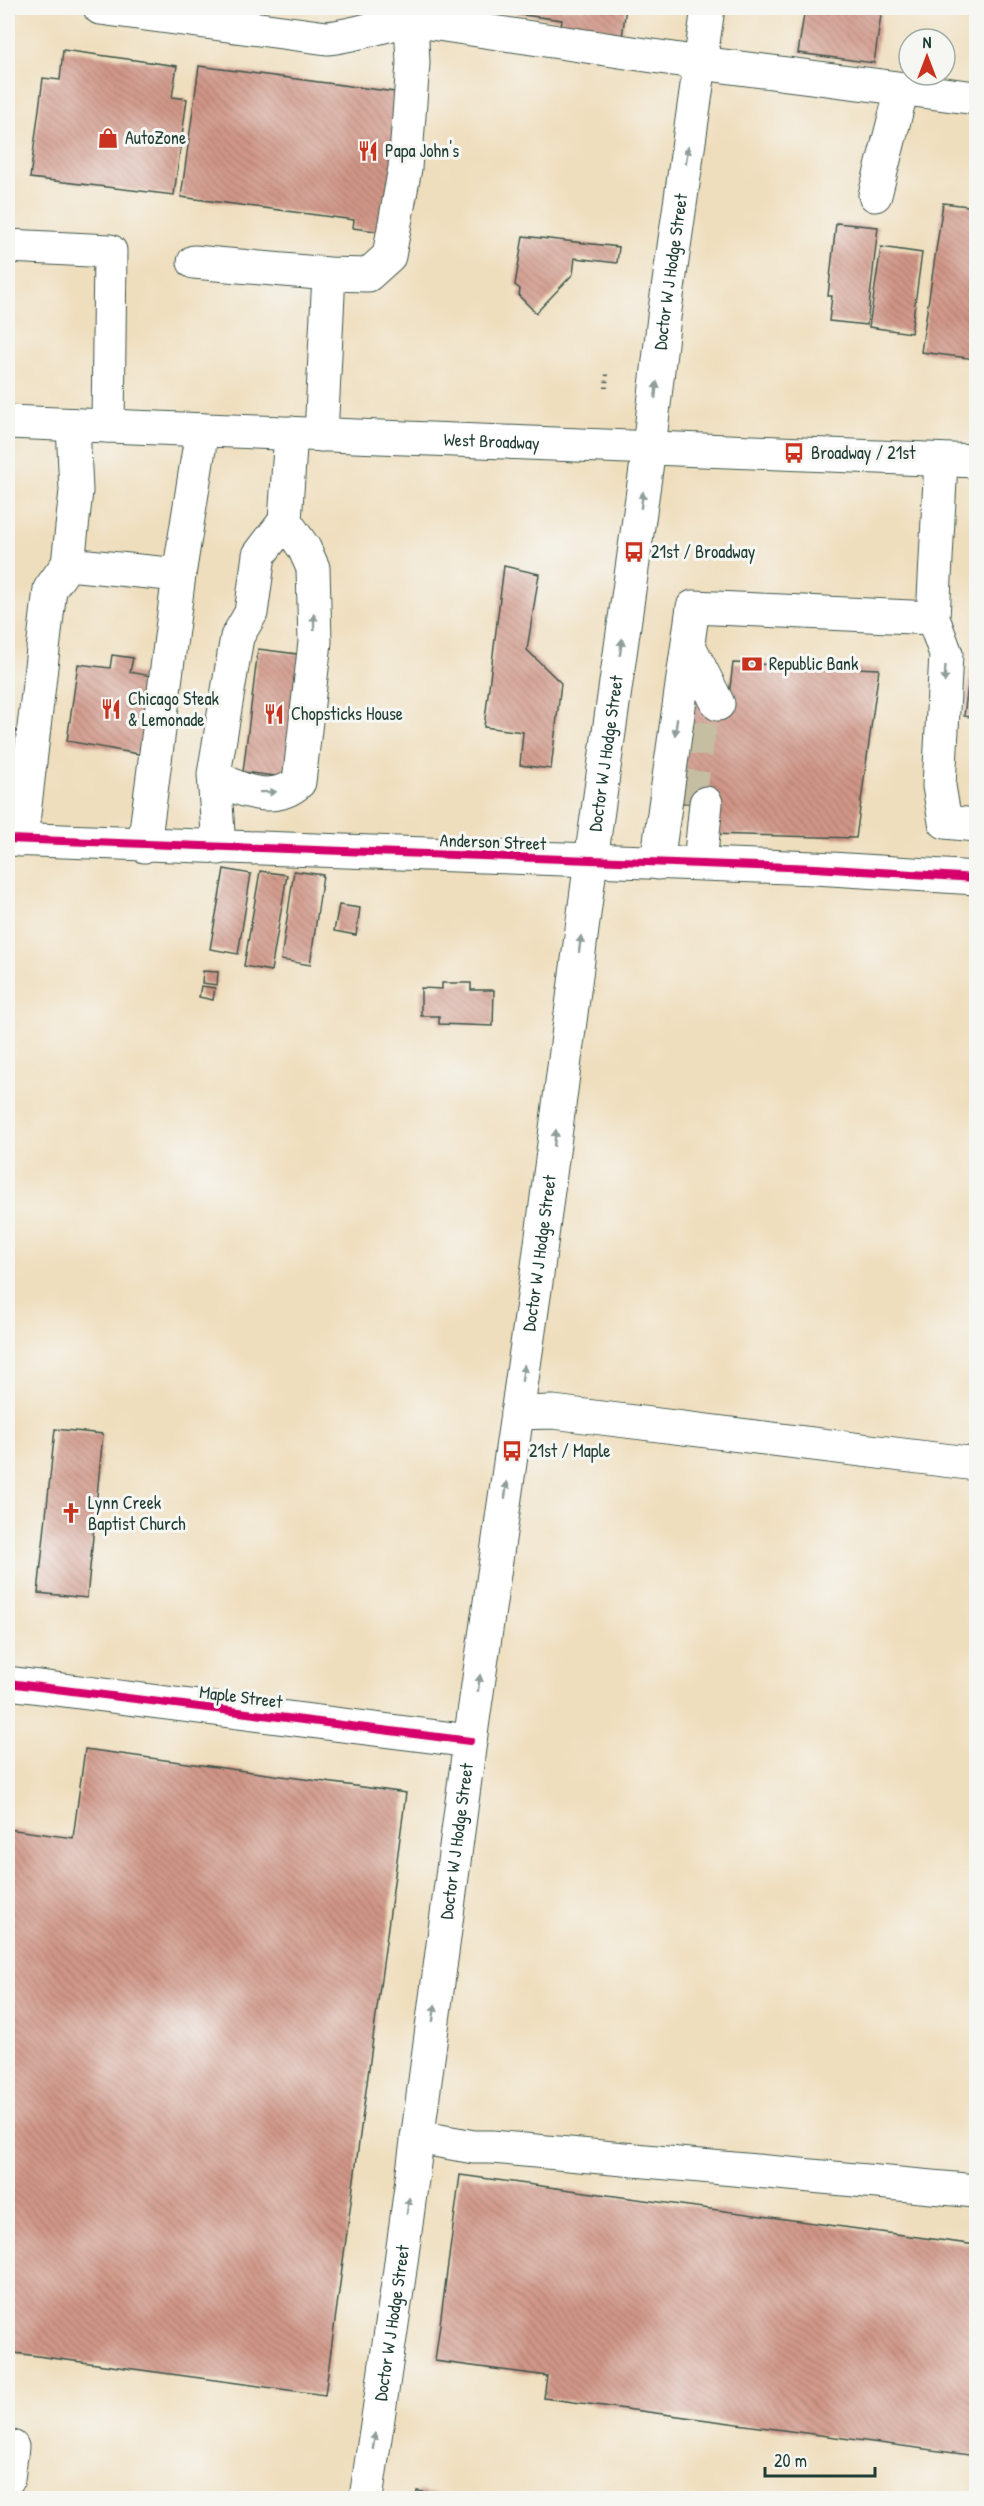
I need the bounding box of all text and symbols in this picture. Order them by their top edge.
north arrow [897,27,957,87]
text: N [923,31,932,53]
place label: AutoZone [125,125,186,150]
shop icon: AutoZone [96,126,120,150]
place label: Papa John's [385,138,459,163]
restaurant icon: Papa John's [356,139,380,163]
one-way arrow [683,145,692,164]
street label: Doctor W J Hodge Street [647,191,694,351]
one-way arrow [651,380,661,399]
street label: West Broadway [443,427,540,455]
place label: Broadway / 21st [811,440,916,465]
bus stop icon: Broadway / 21st [782,441,806,465]
one-way arrow [637,491,646,510]
place label: 21st / Broadway [651,539,756,564]
bus stop icon: 21st / Broadway [622,540,646,564]
one-way arrow [310,612,319,631]
one-way arrow [616,638,626,657]
place label: Republic Bank [769,651,859,676]
bank icon: Republic Bank [740,652,764,676]
one-way arrow [941,664,950,683]
street label: Doctor W J Hodge Street [582,673,629,833]
place label: Chicago Steak & Lemonade [128,686,220,732]
restaurant icon: Chicago Steak & Lemonade [99,697,123,721]
place label: Chopsticks House [291,701,403,726]
restaurant icon: Chopsticks House [262,702,286,726]
one-way arrow [672,717,681,736]
one-way arrow [259,787,278,797]
street label: Anderson Street [439,827,547,856]
one-way arrow [575,935,585,954]
one-way arrow [550,1128,559,1147]
street label: Doctor W J Hodge Street [516,1173,562,1333]
one-way arrow [518,1363,527,1382]
place label: 21st / Maple [529,1438,610,1463]
bus stop icon: 21st / Maple [500,1439,524,1463]
one-way arrow [502,1480,511,1499]
place label: Lynn Creek Baptist Church [88,1490,186,1536]
church icon: Lynn Creek Baptist Church [59,1501,83,1525]
one-way arrow [474,1673,483,1692]
street label: Maple Street [198,1679,285,1714]
street label: Doctor W J Hodge Street [433,1761,479,1921]
one-way arrow [429,2003,439,2022]
one-way arrow [404,2196,413,2215]
street label: Doctor W J Hodge Street [368,2243,415,2403]
one-way arrow [370,2431,379,2450]
scale bar [765,2440,874,2478]
text: 20 m [774,2448,807,2473]

